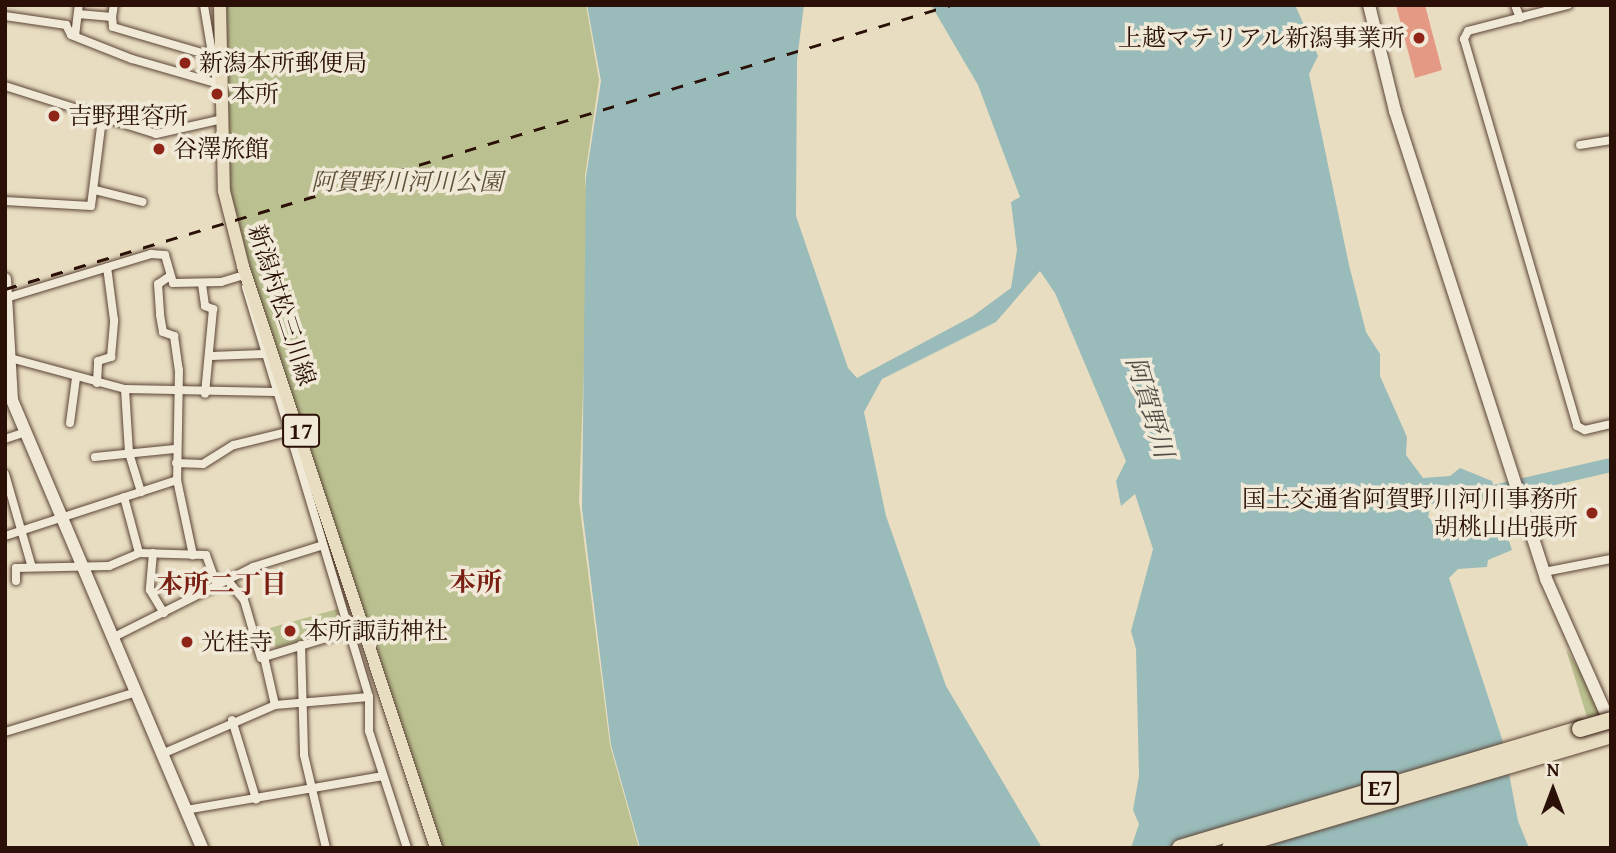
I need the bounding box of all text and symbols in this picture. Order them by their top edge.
place label: 上越マテリアル新潟事業所 [1117,24,1405,52]
marker: 上越マテリアル新潟事業所 [1411,30,1427,46]
place label: 新潟本所郵便局 [199,49,367,77]
marker: 新潟本所郵便局 [177,55,193,71]
place label: 本所 [231,80,279,108]
marker: 本所 [209,86,225,102]
place label: 吉野理容所 [68,102,188,130]
marker: 吉野理容所 [46,108,62,124]
place label: 谷澤旅館 [173,135,269,163]
marker: 谷澤旅館 [151,141,167,157]
park label: 阿賀野川河川公園 [311,168,503,196]
street label: 新潟村松三川線 [242,221,322,389]
water label: 阿賀野川 [1120,353,1180,461]
road number: 17 [282,412,320,450]
place label: 国土交通省阿賀野川河川事務所 胡桃山出張所 [1242,485,1578,541]
marker: 国土交通省阿賀野川河川事務所 胡桃山出張所 [1584,505,1600,521]
district label: 本所 [450,566,502,598]
district label: 本所二丁目 [157,568,287,600]
place label: 本所諏訪神社 [304,617,448,645]
marker: 本所諏訪神社 [282,623,298,639]
place label: 光桂寺 [201,628,273,656]
marker: 光桂寺 [179,634,195,650]
north arrow [1518,755,1588,825]
text: N [1547,755,1559,783]
road number: E7 [1361,768,1399,808]

